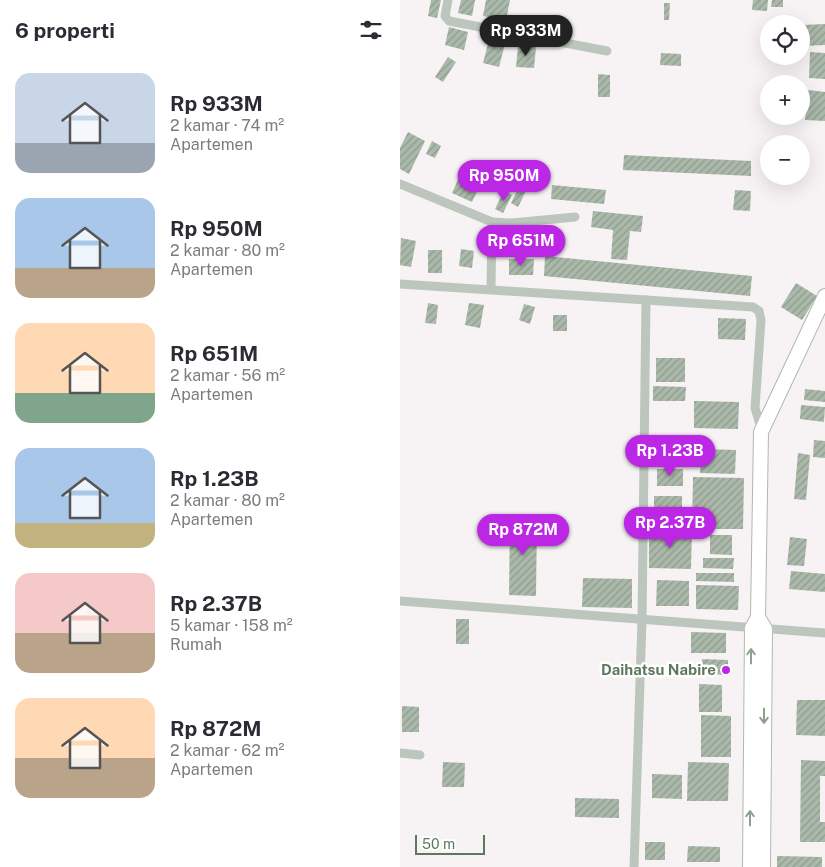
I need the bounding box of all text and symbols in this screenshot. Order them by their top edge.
pin: Rp 933M [480,15,572,57]
map controls [760,15,810,185]
button: locate [760,15,810,65]
icon: filters [357,16,385,44]
text: 6 properti [15,18,115,43]
text: Rp 933M [491,21,561,40]
button: + [760,75,810,125]
text: Rp 933M [170,91,263,116]
icon: home [55,93,115,153]
text: 2 kamar · 74 m² [170,116,284,135]
text: Apartemen [170,135,253,154]
button: − [760,135,810,185]
pin: Rp 950M [458,160,550,202]
text: Rp 950M [469,166,539,185]
text: Rp 950M [170,216,263,241]
icon: home [55,218,115,278]
pin: Rp 651M [475,224,567,267]
text: Rp 651M [487,231,555,250]
text: 2 kamar · 80 m² [170,241,285,260]
text: Apartemen [170,260,253,279]
text: Rp 651M [170,341,258,366]
icon: home [55,343,115,403]
text: 2 kamar · 56 m² [170,366,285,385]
text: Apartemen [170,385,253,404]
pin: Rp 1.23B [618,434,722,477]
text: Rp 1.23B [636,441,704,460]
text: Rp 1.23B [170,466,259,491]
icon: home [55,468,115,528]
text: 2 kamar · 80 m² [170,491,285,510]
pin: Rp 2.37B [618,506,722,549]
text: Apartemen [170,510,253,529]
text: Rp 2.37B [635,513,705,532]
pin: Rp 872M [477,514,569,556]
text: Rp 872M [488,520,558,539]
text: Rp 2.37B [170,591,262,616]
icon: home [55,593,115,653]
text: 5 kamar · 158 m² [170,616,293,635]
text: Rumah [170,635,222,654]
one-way arrow [746,648,756,664]
place label: Daihatsu Nabire [601,661,716,678]
marker: Daihatsu Nabire [720,664,732,676]
one-way arrow [759,708,769,724]
text: Rp 872M [170,716,262,741]
icon: home [55,718,115,778]
text: 2 kamar · 62 m² [170,741,284,760]
text: Apartemen [170,760,253,779]
one-way arrow [745,811,755,827]
scale bar [415,832,485,855]
text: 50 m [422,836,455,852]

